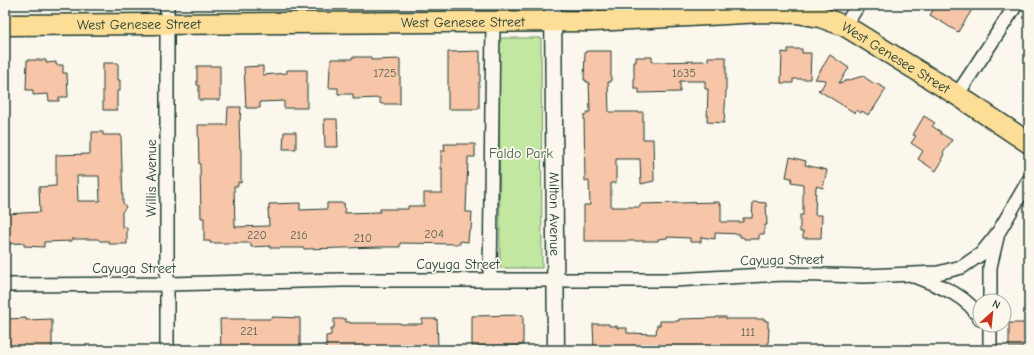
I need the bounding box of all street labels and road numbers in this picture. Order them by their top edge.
street label: West Genesee Street [401,13,526,31]
street label: West Genesee Street [77,15,202,33]
street label: West Genesee Street [839,18,954,98]
street label: Willis Avenue [143,139,160,217]
street label: Milton Avenue [546,172,564,256]
street label: Cayuga Street [740,251,825,269]
street label: Cayuga Street [416,256,501,273]
street label: Cayuga Street [92,260,177,277]

